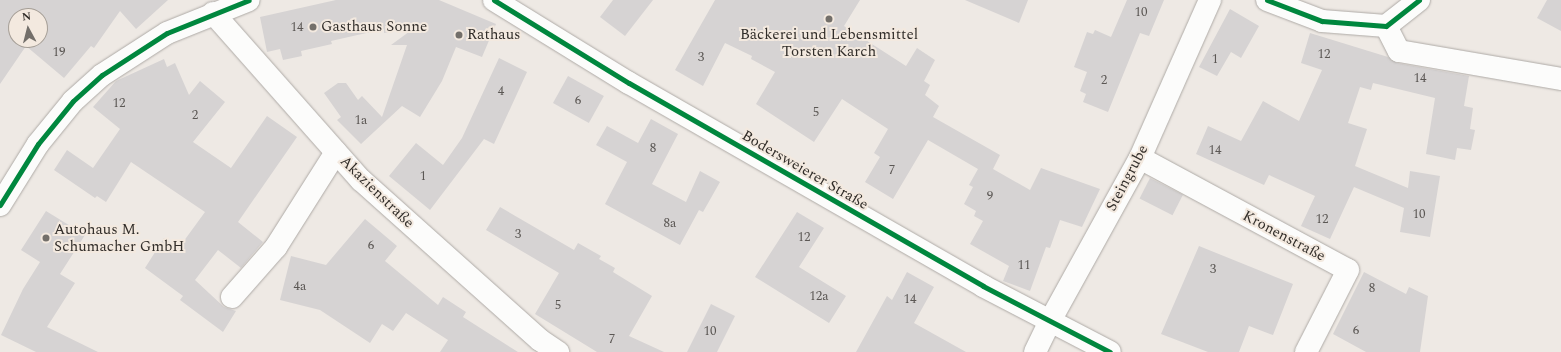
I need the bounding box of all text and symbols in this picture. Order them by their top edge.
house number: 10 [1135,4,1147,20]
north arrow [8,8,48,48]
text: N [21,8,32,26]
marker: Bäckerei und Lebensmittel Torsten Karch [824,14,834,24]
place label: Gasthaus Sonne [321,18,427,36]
house number: 14 [291,19,303,35]
marker: Gasthaus Sonne [308,22,318,32]
place label: Bäckerei und Lebensmittel Torsten Karch [740,25,918,60]
place label: Rathaus [467,26,521,44]
marker: Rathaus [454,30,464,40]
house number: 19 [53,44,65,60]
house number: 12 [1318,46,1330,62]
house number: 3 [698,49,704,65]
house number: 1 [1212,51,1218,67]
house number: 14 [1414,70,1426,86]
house number: 2 [1101,72,1107,88]
house number: 4 [498,83,504,99]
house number: 6 [575,92,581,108]
house number: 12 [113,95,125,111]
house number: 5 [813,104,819,120]
house number: 2 [192,107,198,123]
house number: 1a [355,112,367,128]
street label: Bodersweierer Straße [739,126,871,214]
house number: 8 [650,140,656,156]
street label: Steingrube [1102,142,1152,214]
house number: 14 [1209,142,1221,158]
street label: Akazienstraße [336,152,418,232]
house number: 7 [889,162,895,178]
house number: 1 [420,168,426,184]
house number: 9 [987,188,993,204]
house number: 10 [1413,206,1425,222]
street label: Kronenstraße [1240,207,1328,265]
house number: 12 [1316,211,1328,227]
house number: 8a [664,215,676,231]
place label: Autohaus M. Schumacher GmbH [54,220,184,255]
house number: 3 [515,226,521,242]
house number: 12 [798,229,810,245]
marker: Autohaus M. Schumacher GmbH [41,233,51,243]
house number: 6 [368,237,374,253]
house number: 11 [1018,257,1030,273]
house number: 3 [1210,261,1216,277]
house number: 4a [294,278,306,294]
house number: 8 [1369,280,1375,296]
house number: 12a [809,288,829,304]
house number: 14 [904,291,916,307]
house number: 5 [555,297,561,313]
house number: 6 [1353,322,1359,338]
house number: 10 [704,323,716,339]
house number: 7 [609,331,615,347]

